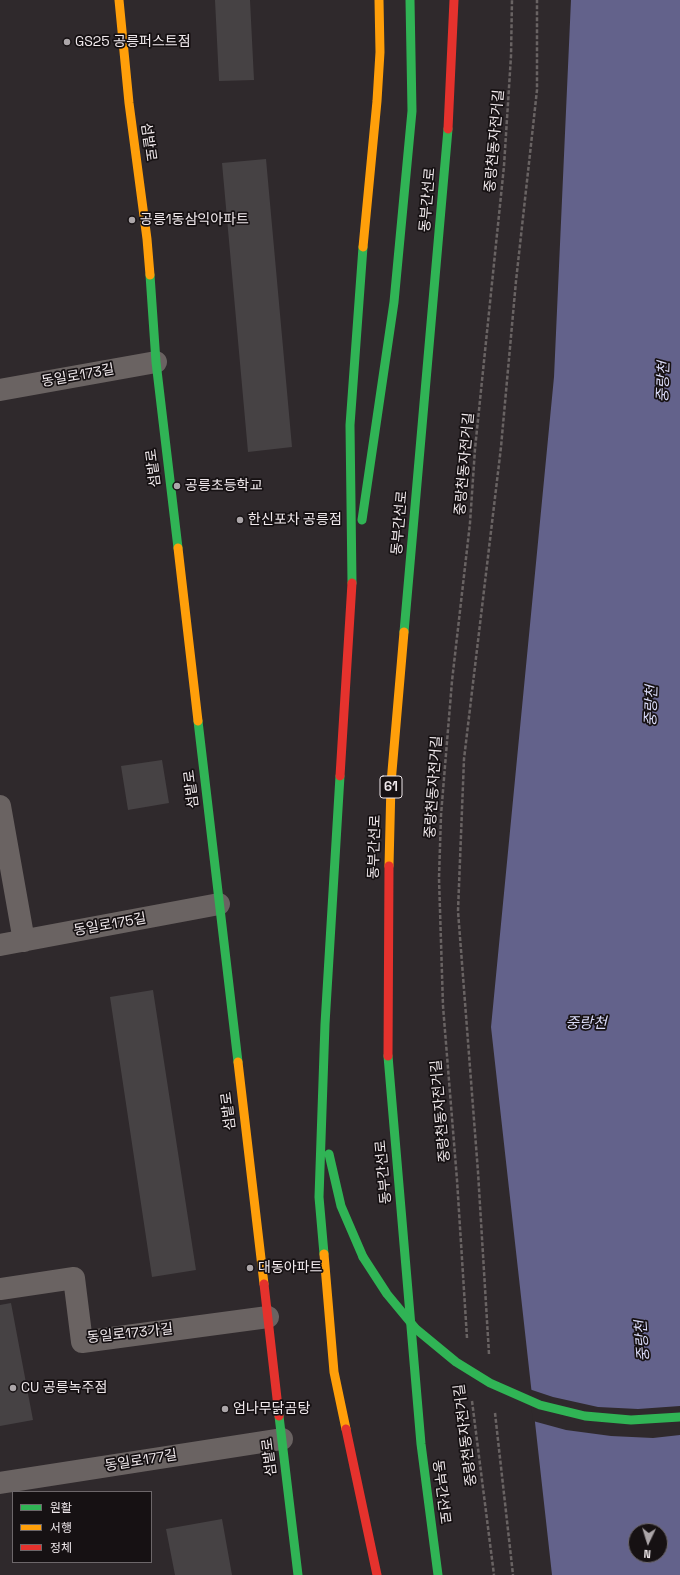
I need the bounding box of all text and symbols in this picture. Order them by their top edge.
place label: GS25 공릉퍼스트점 [75,34,191,50]
marker: GS25 공릉퍼스트점 [62,37,72,47]
street label: 중랑천동자전거길 [482,89,508,193]
street label: 섬밭로 [137,122,159,162]
street label: 동부간선로 [417,167,439,233]
place label: 공릉1동삼익아파트 [140,212,249,228]
marker: 공릉1동삼익아파트 [127,215,137,225]
street label: 동일로173길 [40,361,116,391]
water label: 중랑천 [654,361,674,403]
street label: 중랑천동자전거길 [452,412,478,516]
street label: 섬밭로 [143,448,165,488]
place label: 공릉초등학교 [185,478,262,494]
marker: 공릉초등학교 [172,481,182,491]
street label: 동부간선로 [389,490,411,556]
place label: 한신포차 공릉점 [248,512,342,528]
marker: 한신포차 공릉점 [235,515,245,525]
water label: 중랑천 [642,685,662,727]
street label: 중랑천동자전거길 [422,735,446,839]
street label: 섬밭로 [181,769,203,809]
road number: 61 [380,776,402,798]
street label: 동부간선로 [365,815,385,879]
street label: 동일로175길 [72,910,148,940]
water label: 중랑천 [565,1015,607,1033]
street label: 중랑천동자전거길 [428,1059,454,1163]
street label: 섬밭로 [218,1091,240,1131]
street label: 동부간선로 [373,1139,395,1205]
place label: 대동아파트 [258,1260,322,1276]
marker: 대동아파트 [245,1263,255,1273]
water label: 중랑천 [633,1320,653,1362]
street label: 동일로173가길 [86,1321,174,1347]
place label: CU 공릉녹주점 [21,1380,107,1396]
marker: CU 공릉녹주점 [8,1383,18,1393]
street label: 중랑천동자전거길 [451,1383,481,1487]
place label: 엄나무닭곰탕 [233,1401,310,1417]
marker: 엄나무닭곰탕 [220,1404,230,1414]
street label: 섬밭로 [259,1437,281,1477]
street label: 동일로177길 [104,1447,178,1475]
street label: 동부간선로 [429,1459,453,1525]
legend [12,1491,152,1563]
text: 원활 [50,1500,72,1516]
text: 서행 [50,1520,72,1536]
north arrow [628,1523,668,1563]
text: 정체 [50,1540,72,1556]
text: N [643,1547,651,1561]

